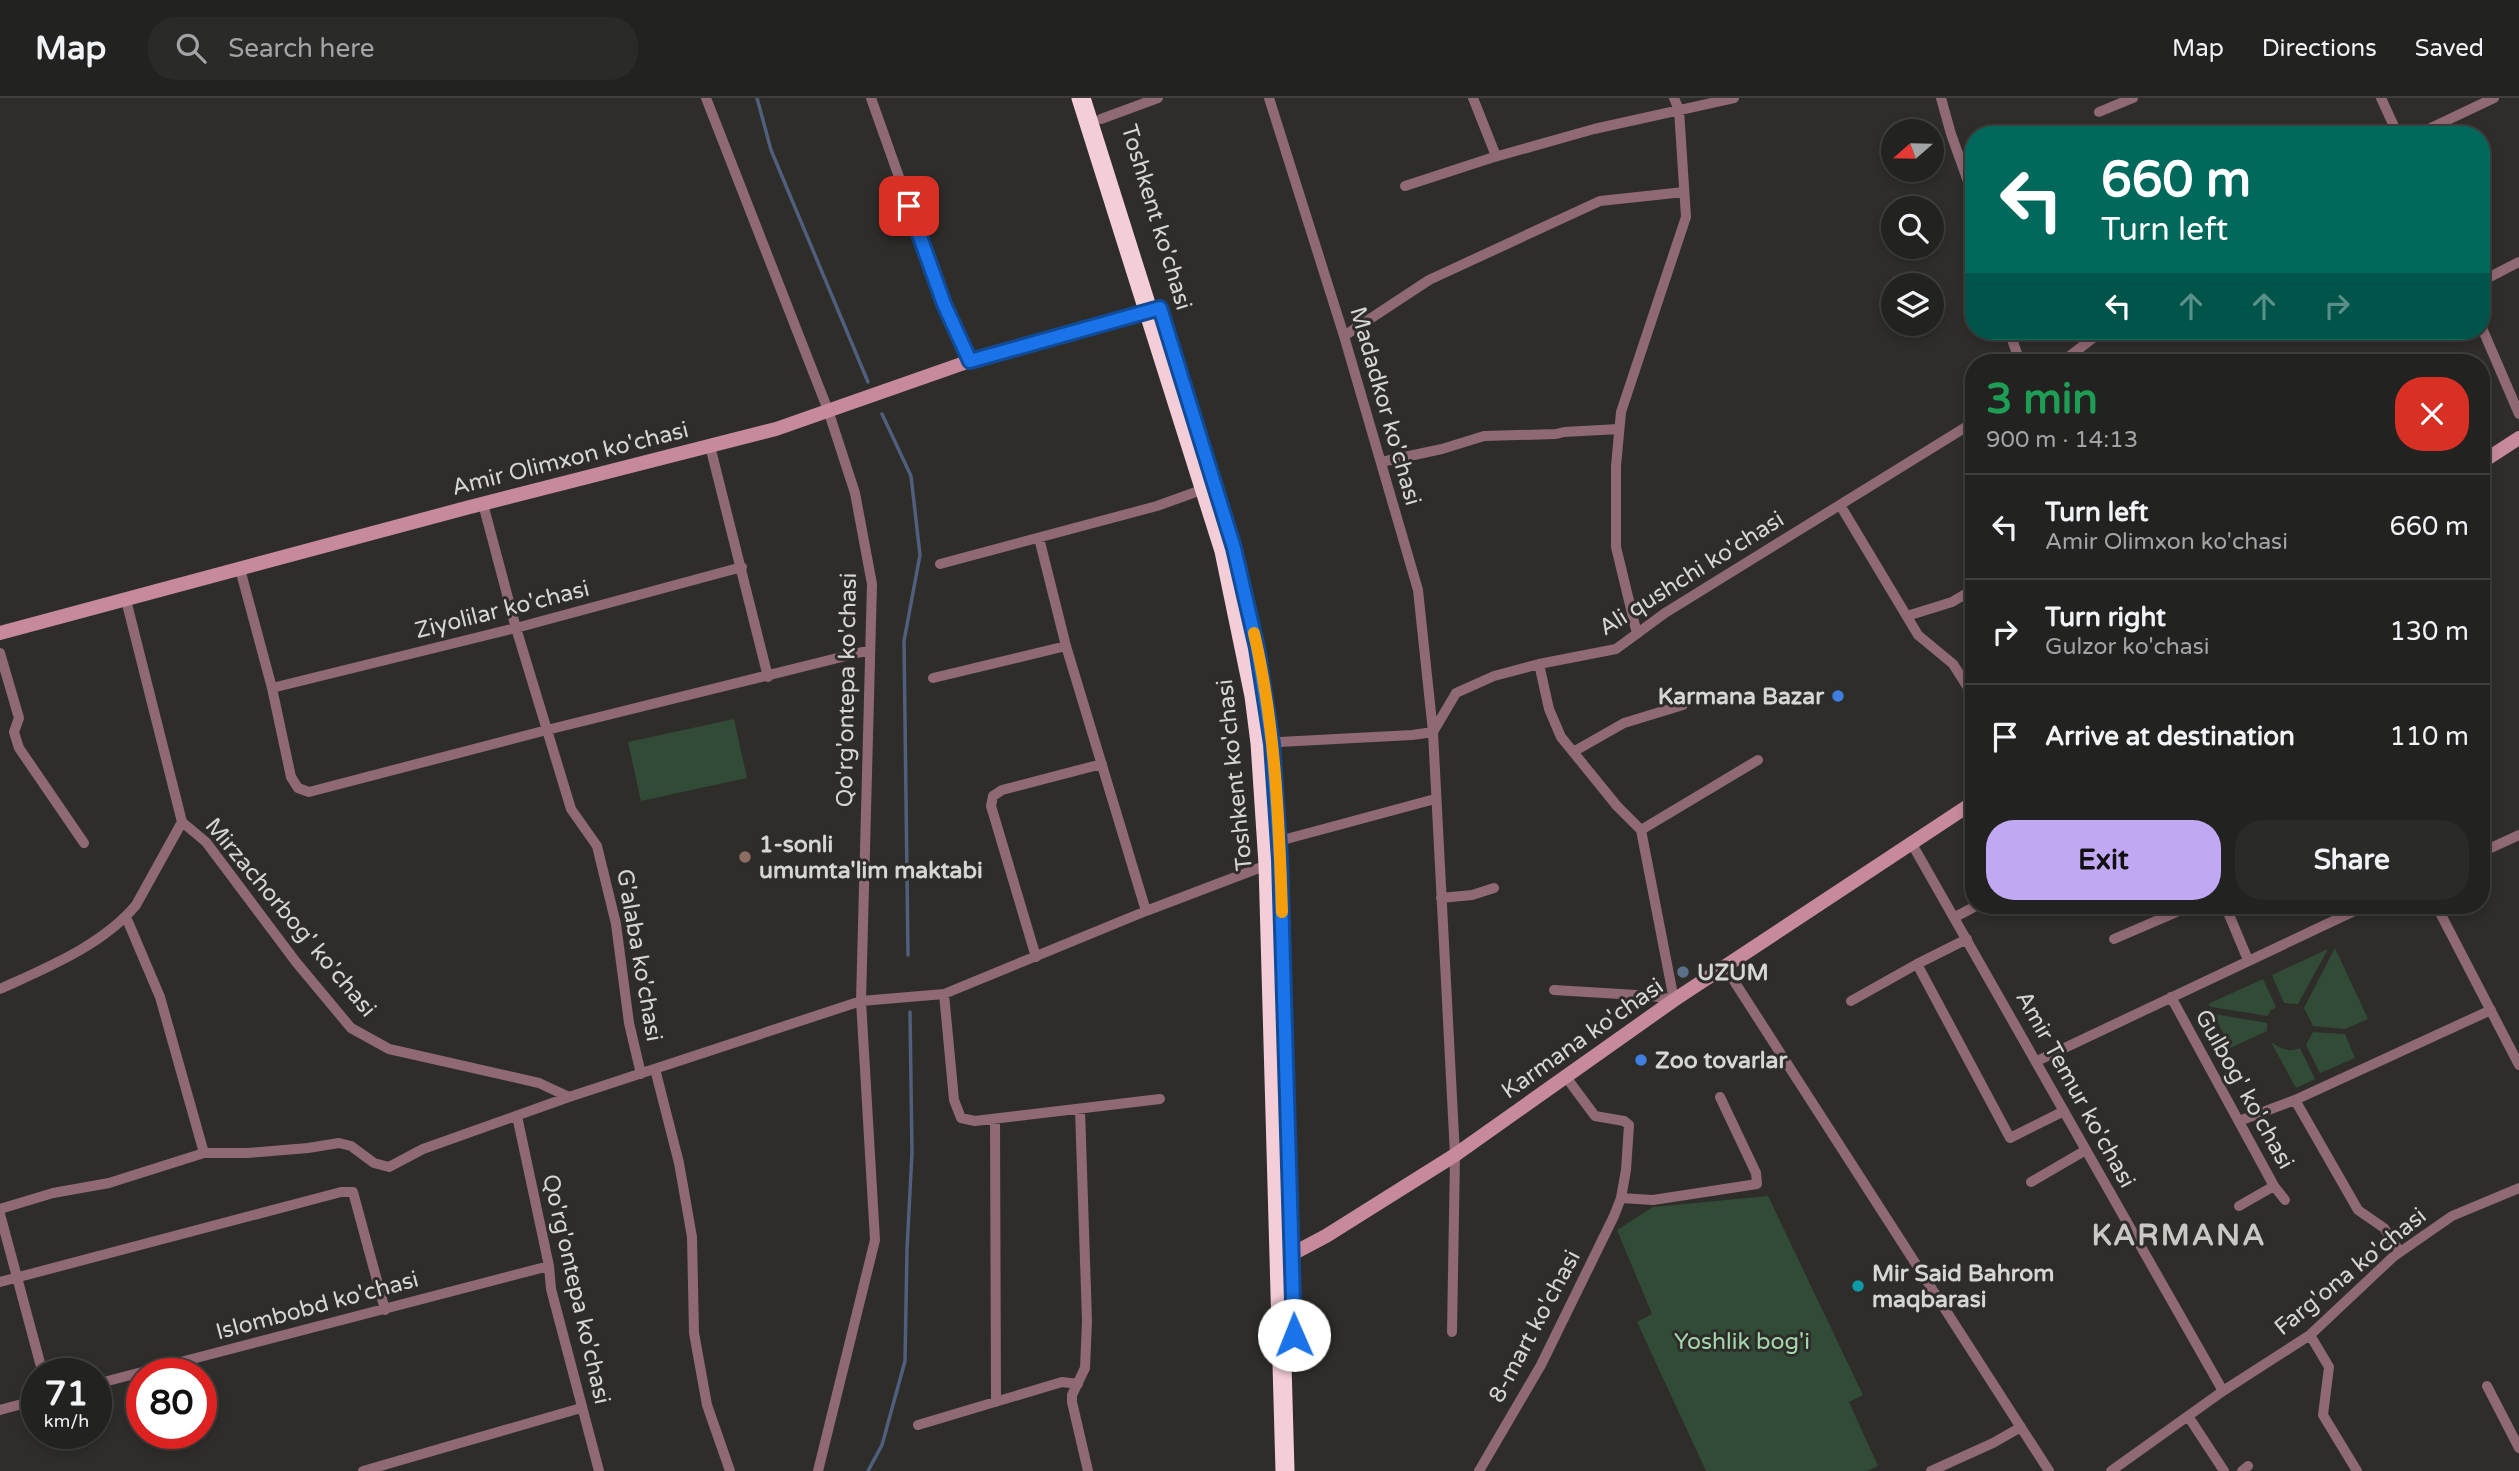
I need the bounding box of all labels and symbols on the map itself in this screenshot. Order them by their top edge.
north arrow [1881,119,1944,182]
street label: Toshkent ko'chasi [1115,121,1198,313]
pin [879,176,939,236]
street label: Madadkor ko'chasi [1343,304,1427,509]
street label: Amir Olimxon ko'chasi [449,416,691,502]
street label: Ali qushchi ko'chasi [1594,506,1789,642]
street label: Qo'rg'ontepa ko'chasi [831,572,863,808]
street label: Ziyolilar ko'chasi [412,575,592,645]
street label: Toshkent ko'chasi [1211,678,1259,872]
place label: Karmana Bazar [1658,683,1825,711]
marker: Karmana Bazar [1830,688,1846,704]
street label: Mirzachorbog' ko'chasi [199,812,382,1023]
place label: 1-sonli umumta'lim maktabi [759,831,983,885]
marker: 1-sonli umumta'lim maktabi [737,849,753,865]
street label: G'alaba ko'chasi [610,867,668,1044]
place label: UZUM [1697,959,1769,987]
marker: UZUM [1675,964,1691,980]
street label: Karmana ko'chasi [1496,973,1669,1105]
street label: Amir Temur ko'chasi [2009,986,2141,1193]
street label: Gulbog' ko'chasi [2189,1005,2300,1174]
place label: Zoo tovarlar [1655,1047,1789,1075]
marker: Zoo tovarlar [1633,1052,1649,1068]
street label: Qo'rg'ontepa ko'chasi [536,1172,616,1407]
street label: Farg'ona ko'chasi [2269,1202,2432,1342]
district label: KARMANA [2091,1217,2267,1254]
street label: 8-mart ko'chasi [1483,1245,1587,1407]
place label: Mir Said Bahrom maqbarasi [1872,1260,2054,1314]
street label: Islombobd ko'chasi [213,1265,422,1347]
marker: Mir Said Bahrom maqbarasi [1850,1278,1866,1294]
position arrow [1257,1298,1331,1372]
park label: Yoshlik bog'i [1674,1328,1810,1356]
speed limit sign: 80 [126,1358,217,1449]

